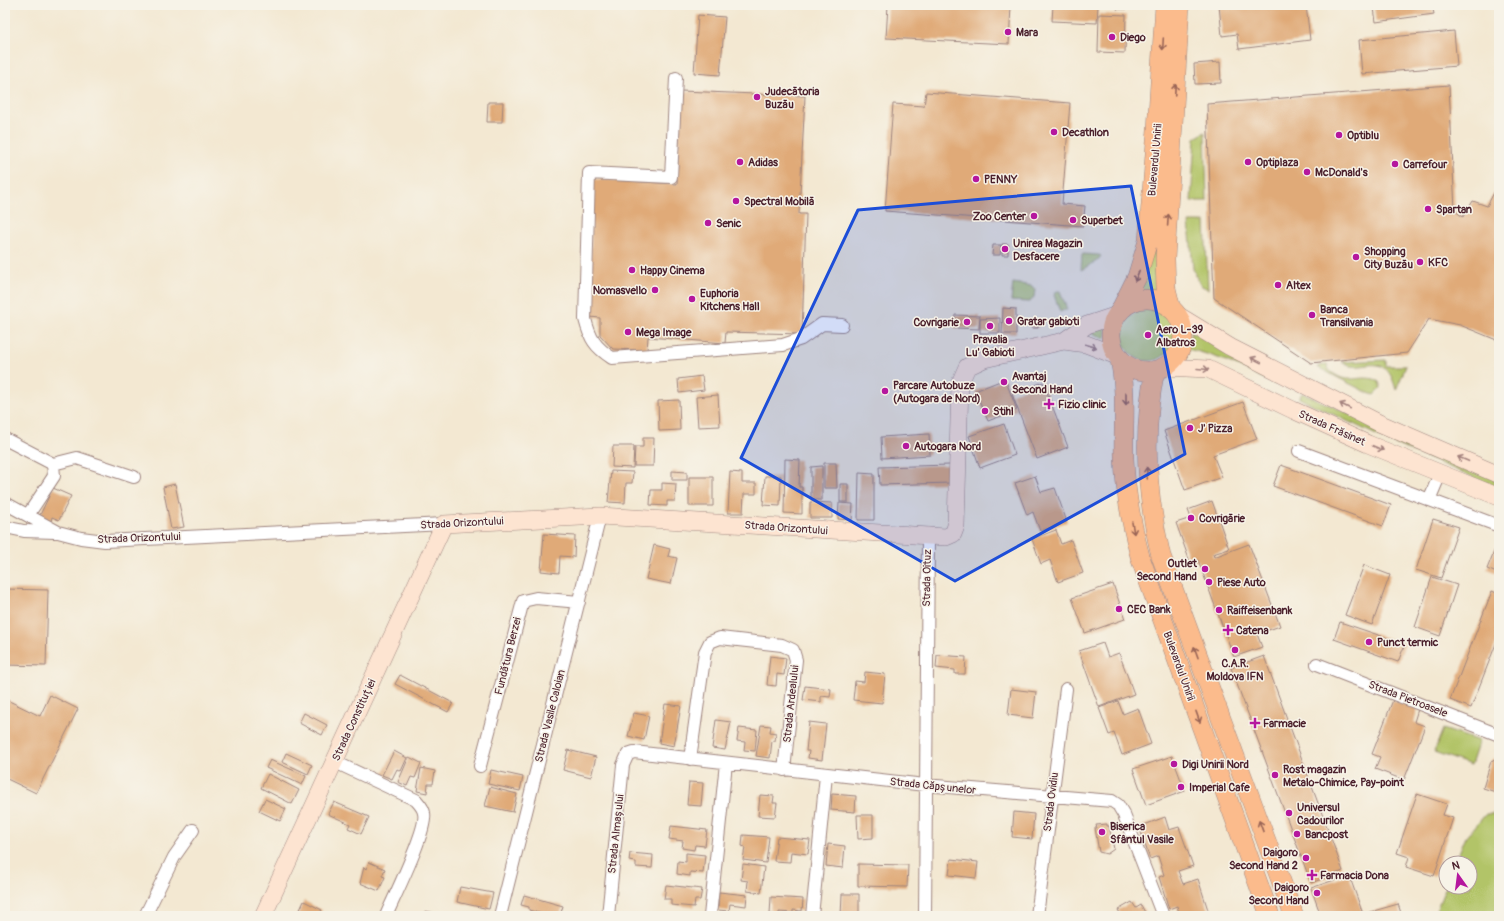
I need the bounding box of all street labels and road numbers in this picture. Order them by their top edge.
street label: Bulevardul Unirii [1145,123,1165,197]
street label: Strada Frăsinet [1297,407,1368,449]
street label: Strada Orizontului [420,514,504,532]
street label: Strada Orizontului [744,519,828,537]
street label: Strada Orizontului [97,530,181,546]
street label: Strada Oituz [920,549,934,607]
street label: Fundătura Berzei [492,616,524,696]
street label: Bulevardul Unirii [1160,630,1198,702]
street label: Strada Ardealului [780,665,802,743]
street label: Strada Vasile Caloian [532,668,568,764]
street label: Strada Constituției [329,677,379,763]
street label: Strada Pietroasele [1367,678,1450,720]
street label: Strada Ovidiu [1041,772,1061,832]
street label: Strada Căpșunelor [889,775,977,797]
street label: Strada Almașului [605,794,627,874]

